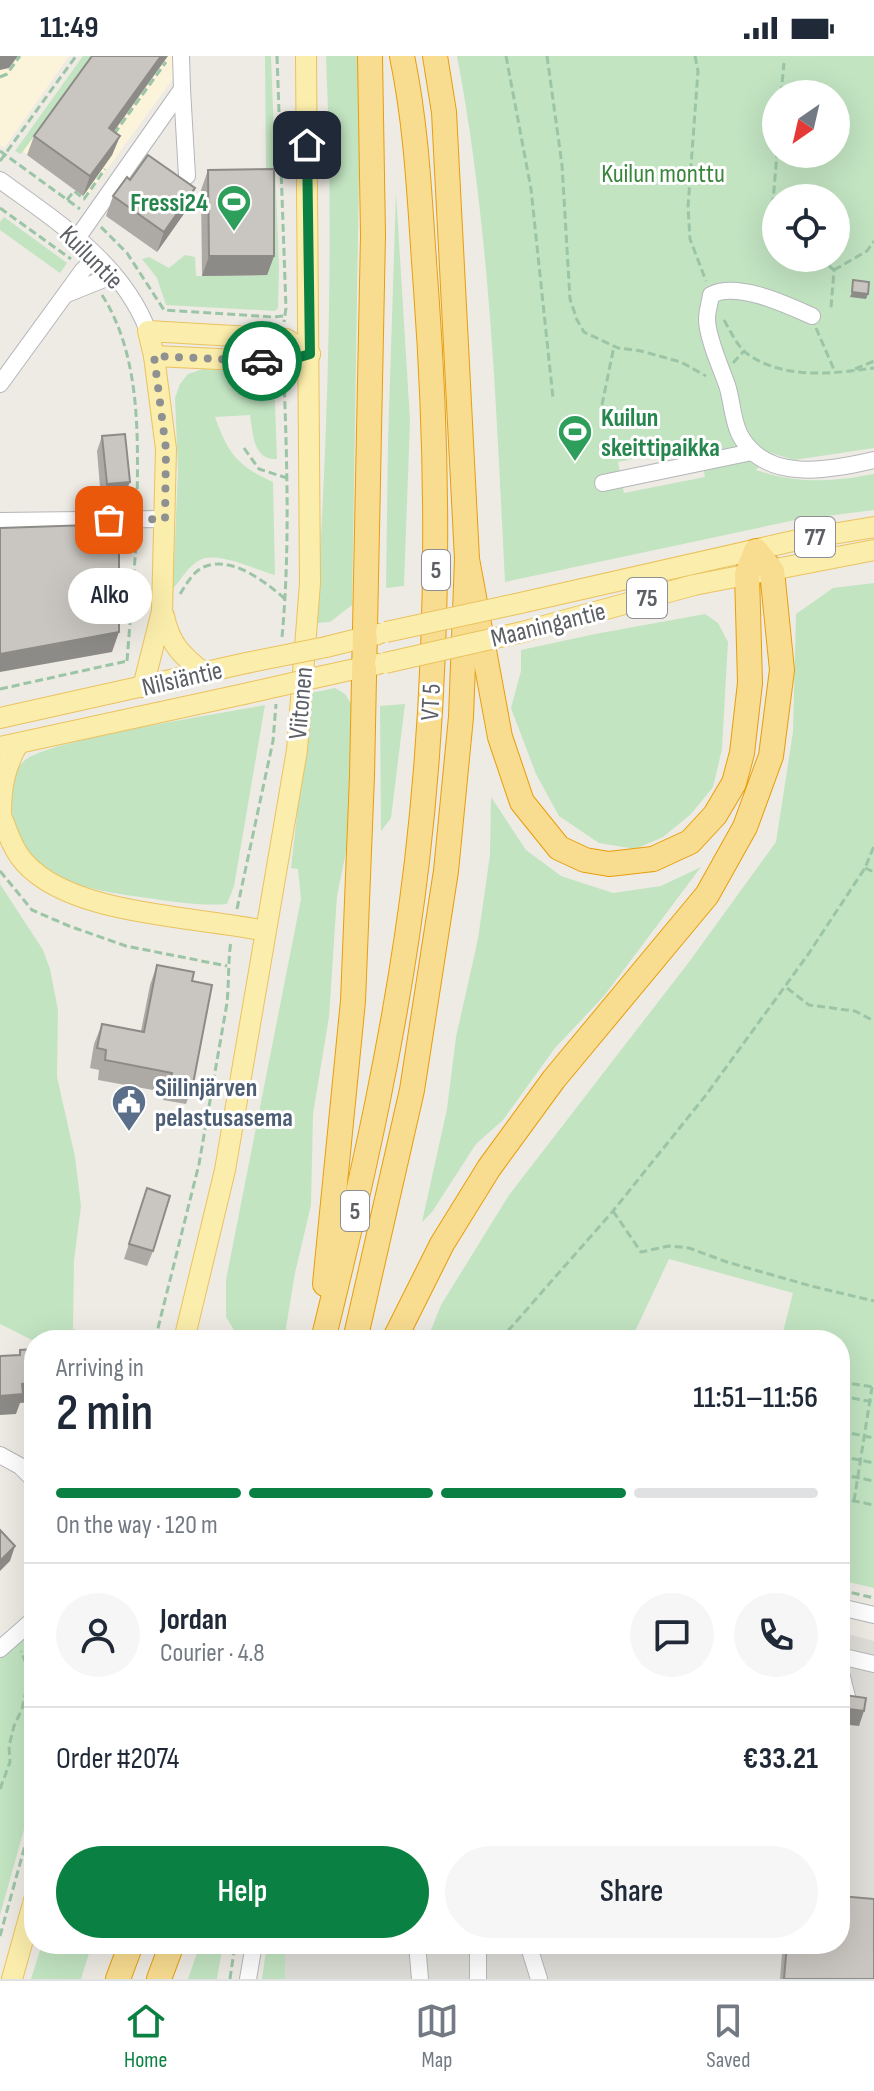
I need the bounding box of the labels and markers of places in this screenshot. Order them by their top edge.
pin [273,111,341,179]
sports icon: Fressi24 [215,183,253,233]
place label: Fressi24 [130,188,208,219]
place label: Kuilun skeittipaikka [601,403,720,464]
sports icon: Kuilun skeittipaikka [556,413,594,463]
pin [75,486,143,554]
callout: Alko [67,568,151,624]
place label: Siilinjärven pelastusasema [155,1073,293,1134]
public building icon: Siilinjärven pelastusasema [110,1083,148,1133]

